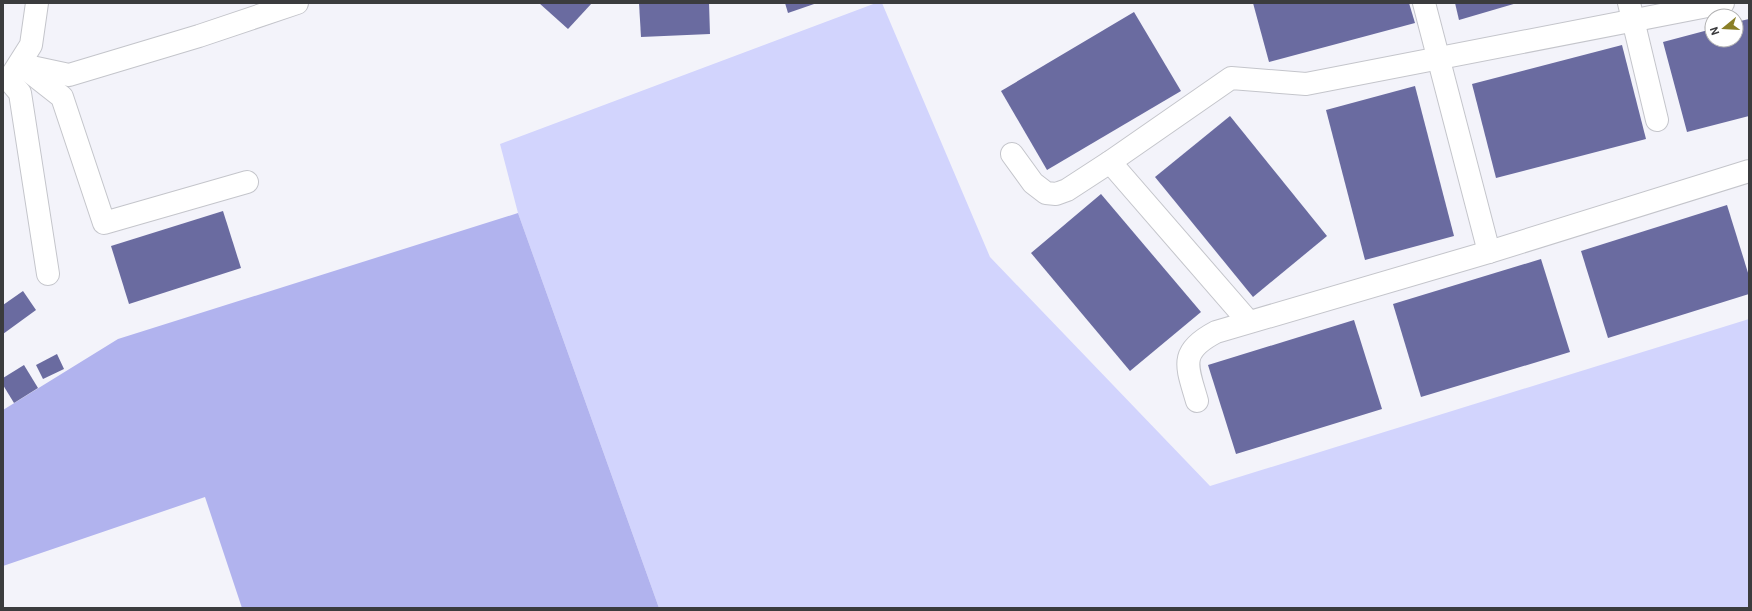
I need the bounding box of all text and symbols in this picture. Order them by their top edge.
north arrow [1704,8,1744,48]
text: N [1708,25,1722,37]

